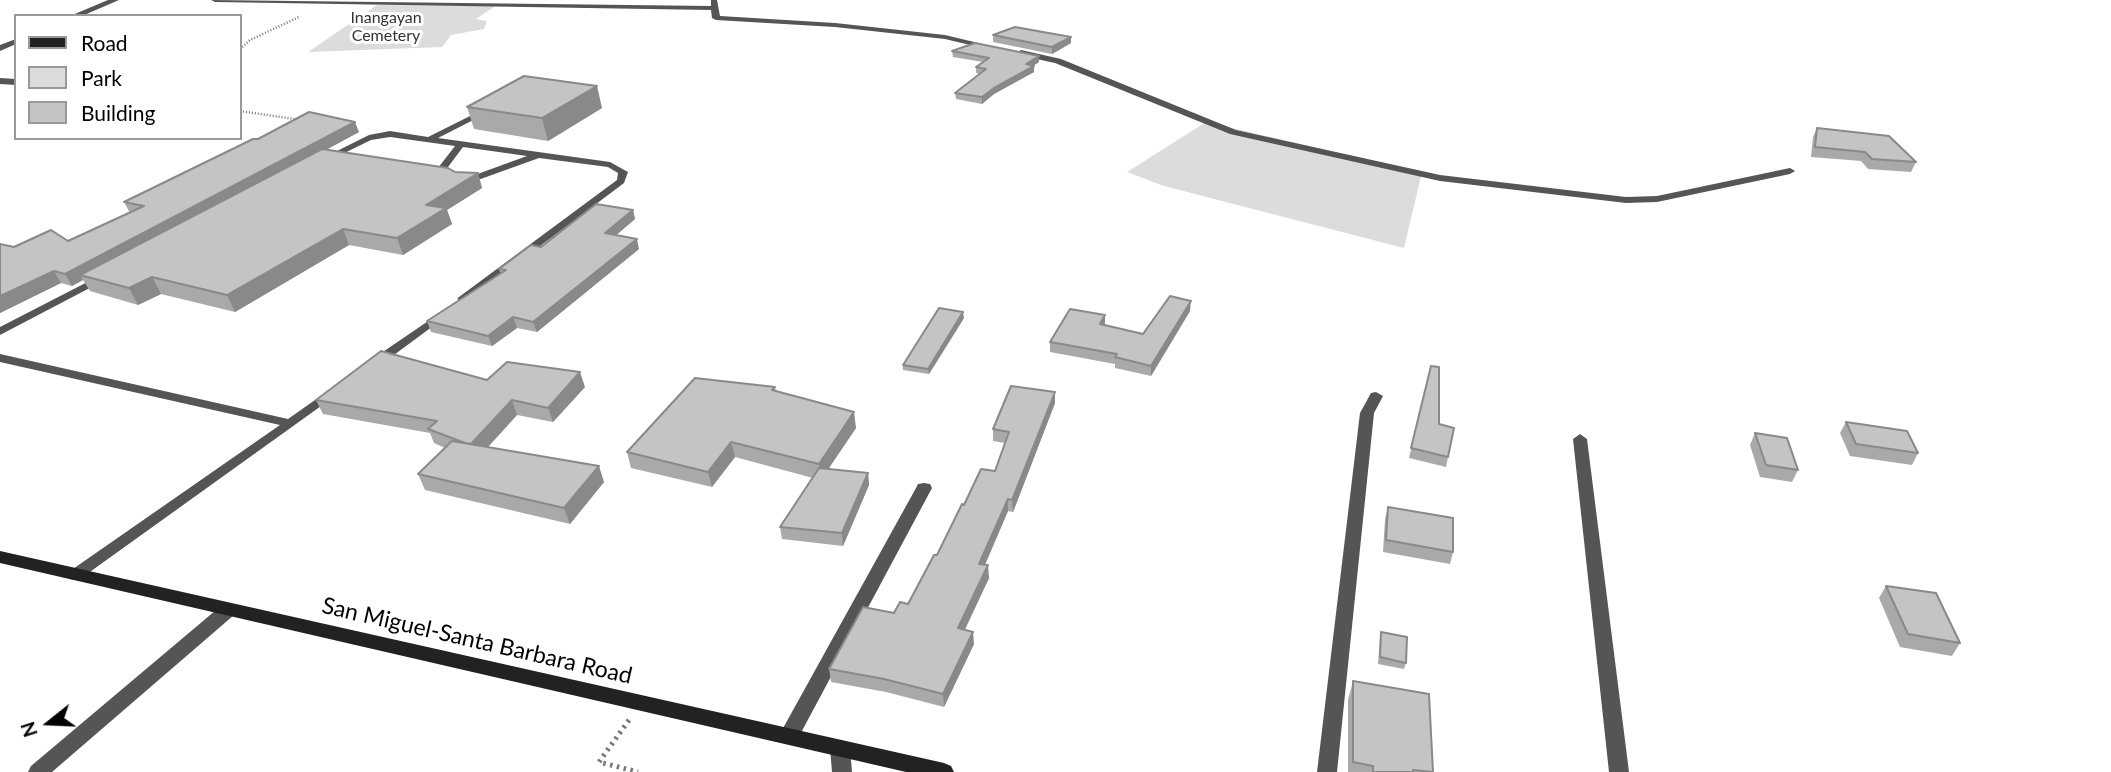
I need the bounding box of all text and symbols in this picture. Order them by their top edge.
park label: Inangayan Cemetery [350,8,422,46]
legend [14,14,242,140]
text: Road [81,30,128,55]
text: Park [81,65,122,90]
text: Building [81,100,156,125]
street label: San Miguel-Santa Barbara Road [319,592,635,690]
north arrow [14,688,84,758]
text: N [15,719,42,740]

